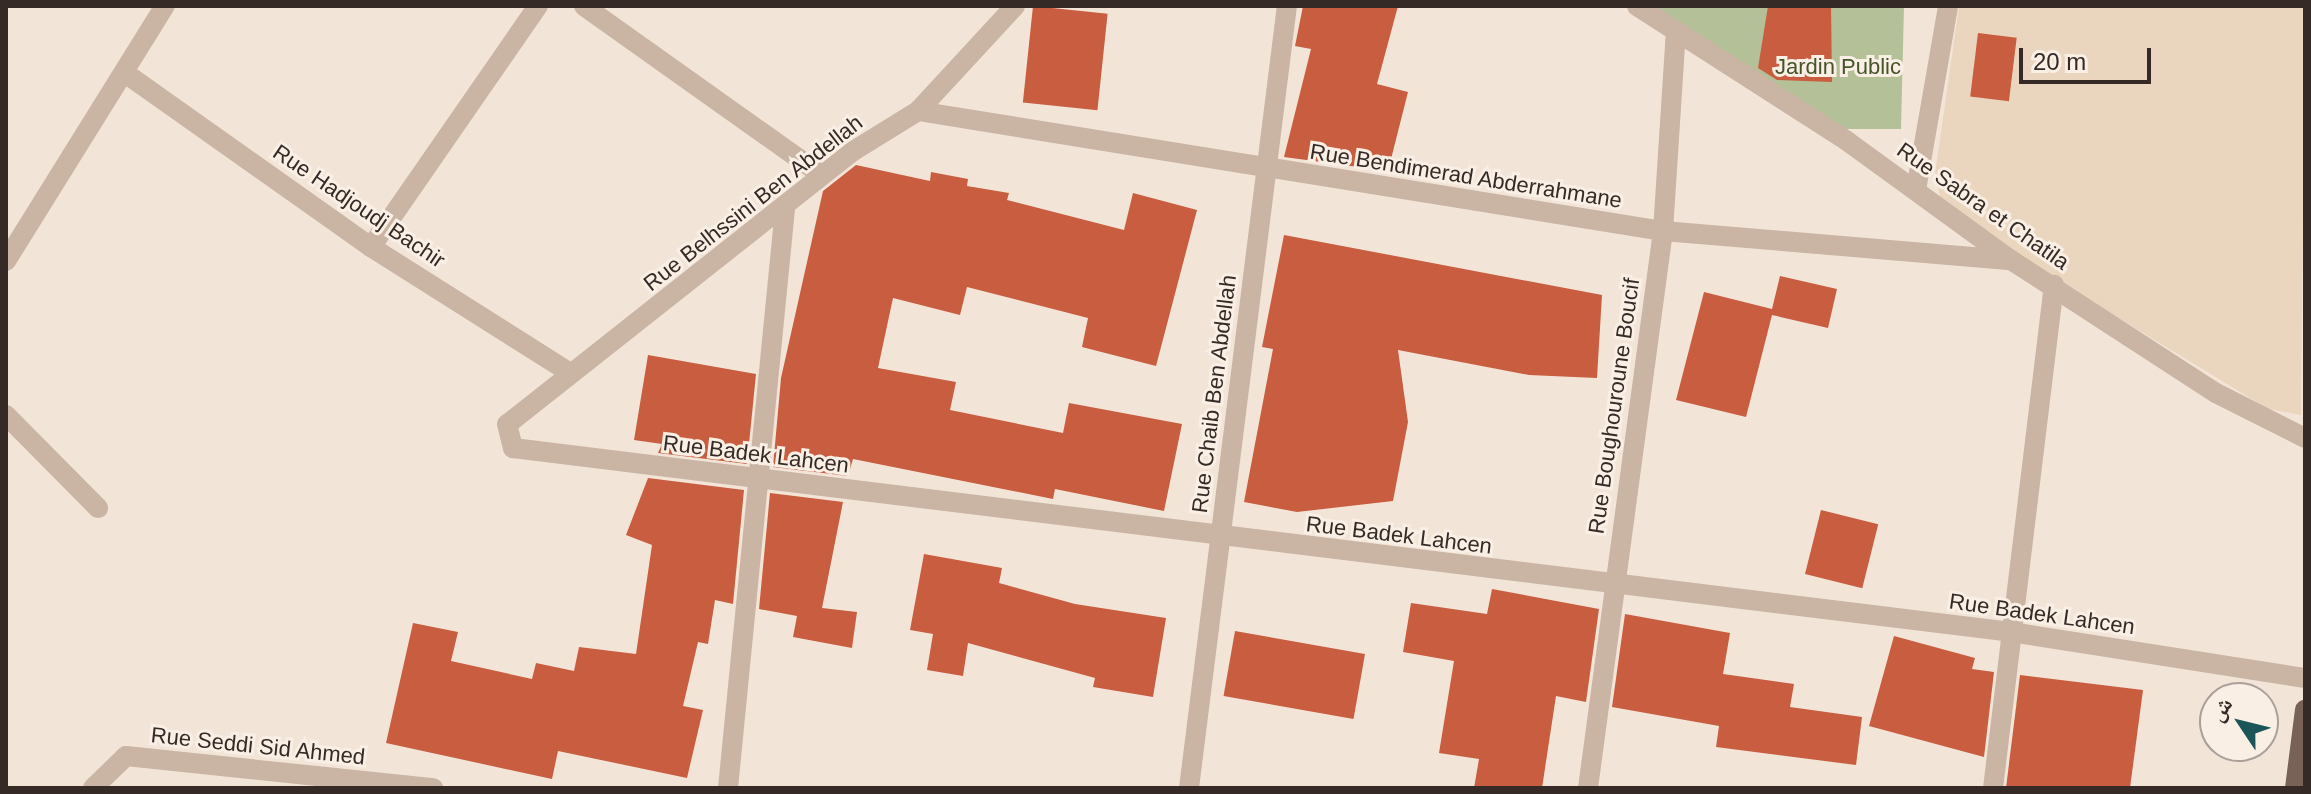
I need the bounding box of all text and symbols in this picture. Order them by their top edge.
scale bar [2023,32,2155,82]
text: 20 m [2033,48,2086,75]
park label: Jardin Public [1775,54,1901,80]
street label: Rue Belhssini Ben Abdellah [638,109,868,297]
street label: Rue Sabra et Chatila [1892,137,2074,275]
street label: Rue Bendimerad Abderrahmane [1308,138,1624,214]
street label: Rue Hadjoudj Bachir [268,139,450,273]
street label: Rue Chaib Ben Abdellah [1186,273,1242,515]
street label: Rue Boughouroune Boucif [1583,276,1645,536]
street label: Rue Badek Lahcen [662,429,850,479]
street label: Rue Badek Lahcen [1305,510,1493,560]
street label: Rue Badek Lahcen [1948,588,2136,640]
north arrow [2199,682,2279,762]
text: ش [2204,692,2238,726]
street label: Rue Seddi Sid Ahmed [149,722,367,770]

